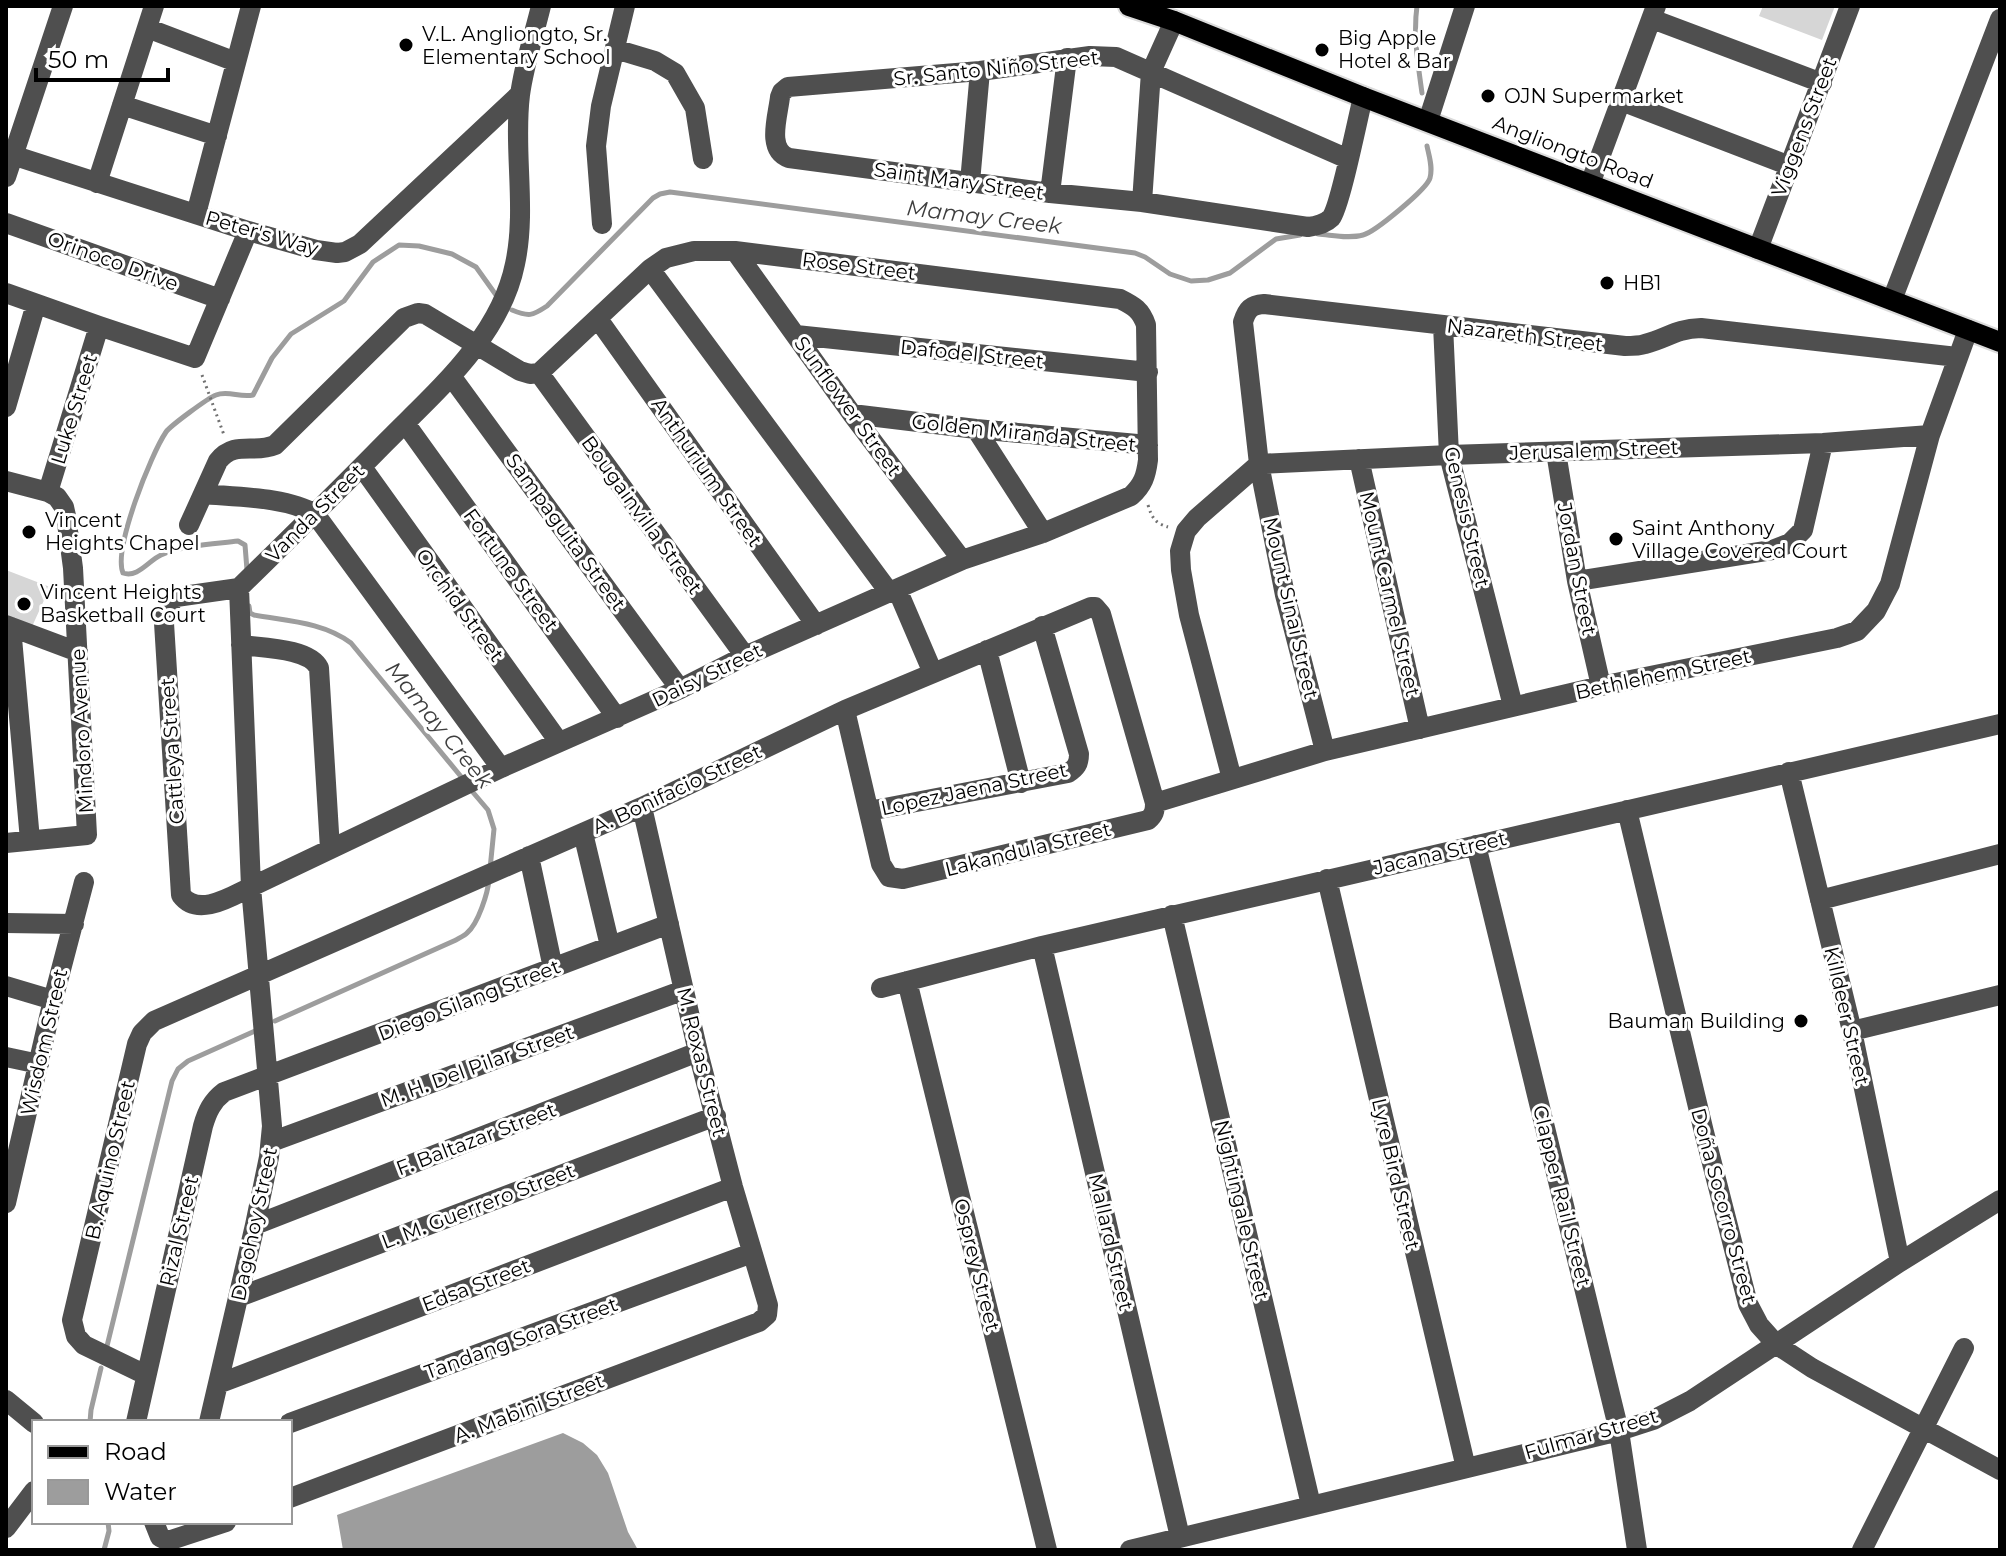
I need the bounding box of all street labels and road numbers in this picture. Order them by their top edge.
street label: Sr. Santo Niño Street [892,45,1100,91]
street label: Viggens Street [1766,54,1842,200]
street label: Angliongto Road [1489,110,1657,194]
street label: Saint Mary Street [872,157,1046,205]
street label: Peter's Way [203,205,321,261]
street label: Orinoco Drive [44,226,182,296]
street label: Rose Street [801,247,917,285]
street label: Nazareth Street [1445,314,1605,356]
street label: Sunflower Street [789,331,907,481]
street label: Dafodel Street [899,335,1045,373]
street label: Luke Street [46,351,102,467]
street label: Anthurium Street [647,393,767,551]
street label: Golden Miranda Street [910,409,1138,457]
street label: Bougainvilla Street [577,431,707,599]
street label: Jerusalem Street [1508,435,1679,465]
street label: Genesis Street [1439,444,1495,590]
street label: Sampaguita Street [501,449,631,615]
street label: Vanda Street [261,459,369,567]
street label: Mount Carmel Street [1355,489,1425,699]
street label: Jordan Street [1552,500,1602,638]
street label: Fortune Street [458,504,564,636]
street label: Mount Sinai Street [1258,515,1324,701]
street label: Orchid Street [411,544,509,666]
street label: Daisy Street [648,638,766,712]
street label: Bethlehem Street [1573,644,1753,704]
street label: Mindoro Avenue [66,648,98,814]
street label: Cattleya Street [155,677,189,825]
street label: A. Bonifacio Street [588,739,766,839]
street label: Lopez Jaena Street [879,758,1069,820]
street label: Lakandula Street [942,817,1114,881]
street label: Jacana Street [1370,826,1509,880]
street label: Killdeer Street [1819,944,1875,1088]
street label: Diego Silang Street [374,954,564,1046]
street label: Wisdom Street [15,966,73,1118]
street label: M. Roxas Street [672,985,732,1139]
street label: M. H. Del Pilar Street [377,1020,577,1112]
street label: B. Aquino Street [80,1078,140,1242]
street label: Lyre Bird Street [1367,1096,1425,1252]
street label: F. Baltazar Street [393,1097,559,1181]
street label: Clapper Rail Street [1528,1103,1596,1289]
street label: Doña Socorro Street [1686,1105,1762,1307]
street label: Nightingale Street [1210,1117,1274,1303]
street label: Dagohoy Street [226,1145,282,1303]
street label: L. M. Guerrero Street [378,1158,578,1254]
street label: Mallard Street [1084,1171,1138,1313]
street label: Rizal Street [155,1173,203,1289]
street label: Osprey Street [949,1196,1005,1334]
street label: Edsa Street [418,1253,534,1317]
street label: Tandang Sora Street [421,1292,621,1384]
street label: A. Mabini Street [451,1368,607,1448]
street label: Fulmar Street [1521,1403,1661,1465]

